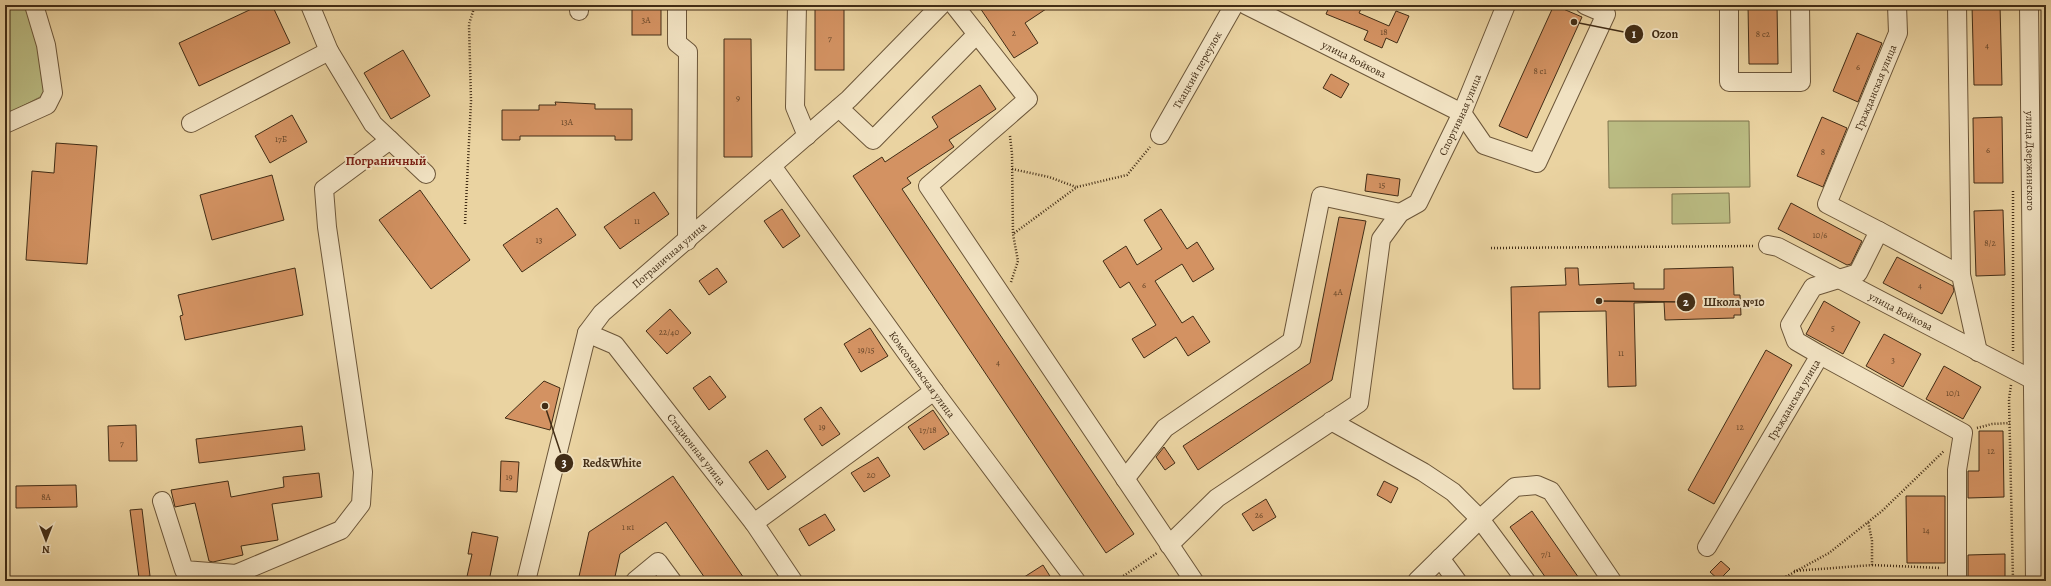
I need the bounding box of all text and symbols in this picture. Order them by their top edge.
house number: 3А [641,14,651,26]
callout: Ozon [1624,22,1686,46]
house number: 18 [1380,26,1388,38]
text: 1 [1632,26,1637,42]
text: Ozon [1652,26,1679,42]
house number: 2 [1012,27,1017,39]
street label: Ткацкий переулок [1169,28,1226,112]
house number: 8 с2 [1756,28,1771,40]
house number: 7 [828,32,832,44]
street label: улица Войкова [1318,37,1390,82]
house number: 4 [1985,39,1989,51]
street label: Гражданская улица [1851,41,1901,133]
house number: 6 [1856,61,1860,73]
house number: 8 с1 [1533,65,1547,77]
street label: Спортивная улица [1435,71,1485,158]
house number: 9 [736,92,740,104]
street label: улица Дзержинского [2022,110,2038,211]
house number: 13А [561,116,574,128]
house number: 17Б [275,133,287,145]
house number: 6 [1986,144,1990,156]
house number: 8 [1821,146,1825,158]
district label: Пограничный [346,152,427,169]
house number: 15 [1379,179,1386,191]
house number: 11 [634,215,640,227]
street label: Пограничная улица [629,218,710,292]
house number: 10/6 [1813,229,1828,241]
house number: 13 [536,234,543,246]
house number: 8/2 [1984,237,1997,249]
house number: 6 [1142,279,1146,291]
house number: 4 [1918,279,1922,291]
house number: 4А [1333,286,1343,298]
street label: улица Войкова [1865,288,1936,335]
callout: Школа №10 [1676,290,1773,314]
text: 2 [1683,294,1689,310]
text: Школа №10 [1703,294,1765,310]
house number: 5 [1831,322,1835,334]
house number: 22/40 [659,326,679,338]
street label: Комсомольская улица [885,328,959,422]
house number: 19/15 [857,344,875,356]
house number: 11 [1618,347,1624,359]
house number: 3 [1891,354,1895,366]
house number: 4 [996,356,1000,368]
street label: Гражданская улица [1764,356,1824,443]
house number: 10/1 [1946,387,1960,399]
street label: Стадионная улица [663,411,730,490]
house number: 19 [818,421,826,433]
house number: 12 [1736,421,1744,433]
house number: 17/18 [919,424,937,436]
house number: 7 [120,437,124,449]
house number: 12 [1987,445,1995,457]
callout: Red&White [554,451,649,475]
text: 3 [561,455,567,471]
text: Red&White [582,455,642,471]
house number: 20 [866,469,876,481]
house number: 19 [505,471,513,483]
house number: 8А [41,491,52,503]
house number: 26 [1255,509,1263,521]
north arrow [26,520,66,560]
house number: 1 к1 [622,521,634,533]
house number: 14 [1922,524,1930,536]
text: N [42,542,50,557]
house number: 7/1 [1541,548,1551,560]

